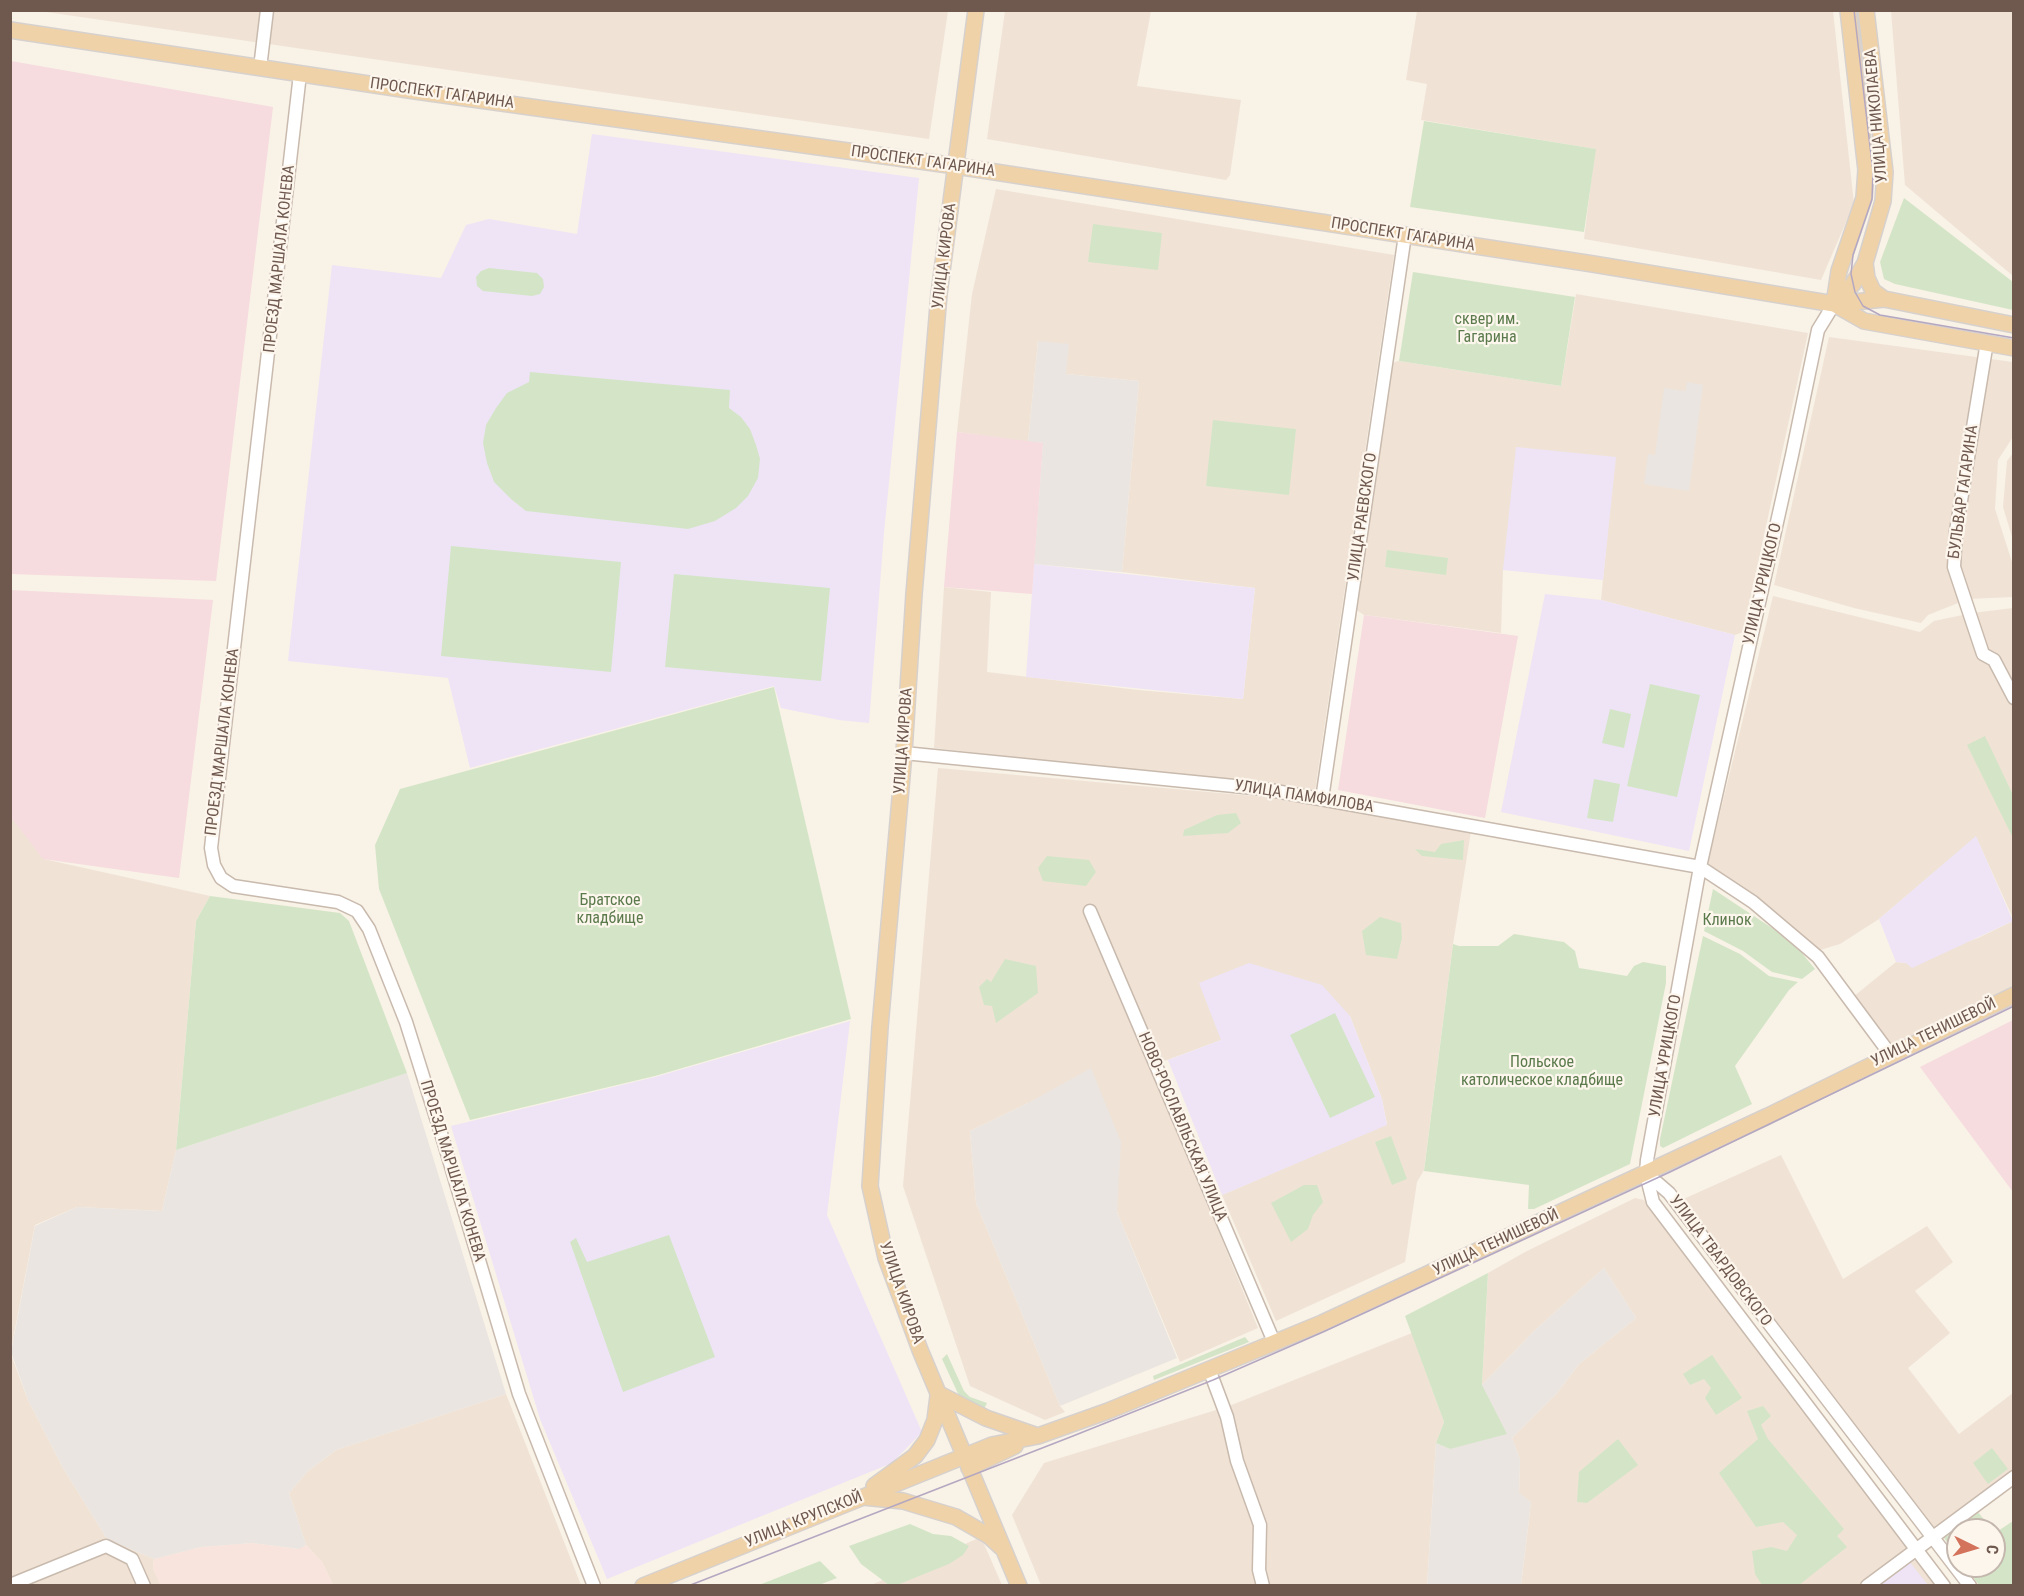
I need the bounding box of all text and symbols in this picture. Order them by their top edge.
street label: УЛИЦА НИКОЛАЕВА [1862,48,1892,184]
street label: ПРОСПЕКТ ГАГАРИНА [369,74,515,114]
street label: ПРОСПЕКТ ГАГАРИНА [850,142,996,182]
street label: ПРОЕЗД МАРШАЛА КОНЕВА [261,164,299,354]
street label: УЛИЦА КИРОВА [929,202,961,310]
street label: ПРОСПЕКТ ГАГАРИНА [1330,214,1476,256]
park label: сквер им. Гагарина [1455,310,1519,348]
street label: БУЛЬВАР ГАГАРИНА [1945,424,1983,560]
street label: УЛИЦА РАЕВСКОГО [1344,452,1382,582]
street label: УЛИЦА УРИЦКОГО [1740,521,1786,647]
street label: ПРОЕЗД МАРШАЛА КОНЕВА [202,647,244,837]
street label: УЛИЦА КИРОВА [891,687,917,795]
street label: УЛИЦА ПАМФИЛОВА [1233,776,1375,818]
park label: Братское кладбище [576,891,644,929]
park label: Клинок [1702,911,1752,931]
street label: УЛИЦА УРИЦКОГО [1646,993,1686,1119]
street label: УЛИЦА ТЕНИШЕВОЙ [1868,994,2000,1072]
street label: НОВО-РОСЛАВЛЬСКАЯ УЛИЦА [1133,1030,1231,1224]
park label: Польское католическое кладбище [1461,1053,1623,1091]
street label: ПРОЕЗД МАРШАЛА КОНЕВА [415,1078,489,1264]
street label: УЛИЦА ТВАРДОВСКОГО [1665,1192,1775,1330]
street label: УЛИЦА ТЕНИШЕВОЙ [1430,1205,1562,1281]
street label: УЛИЦА КИРОВА [875,1239,927,1347]
street label: УЛИЦА КРУПСКОЙ [742,1488,866,1552]
north arrow [1946,1518,2006,1578]
text: С [1983,1544,2002,1555]

